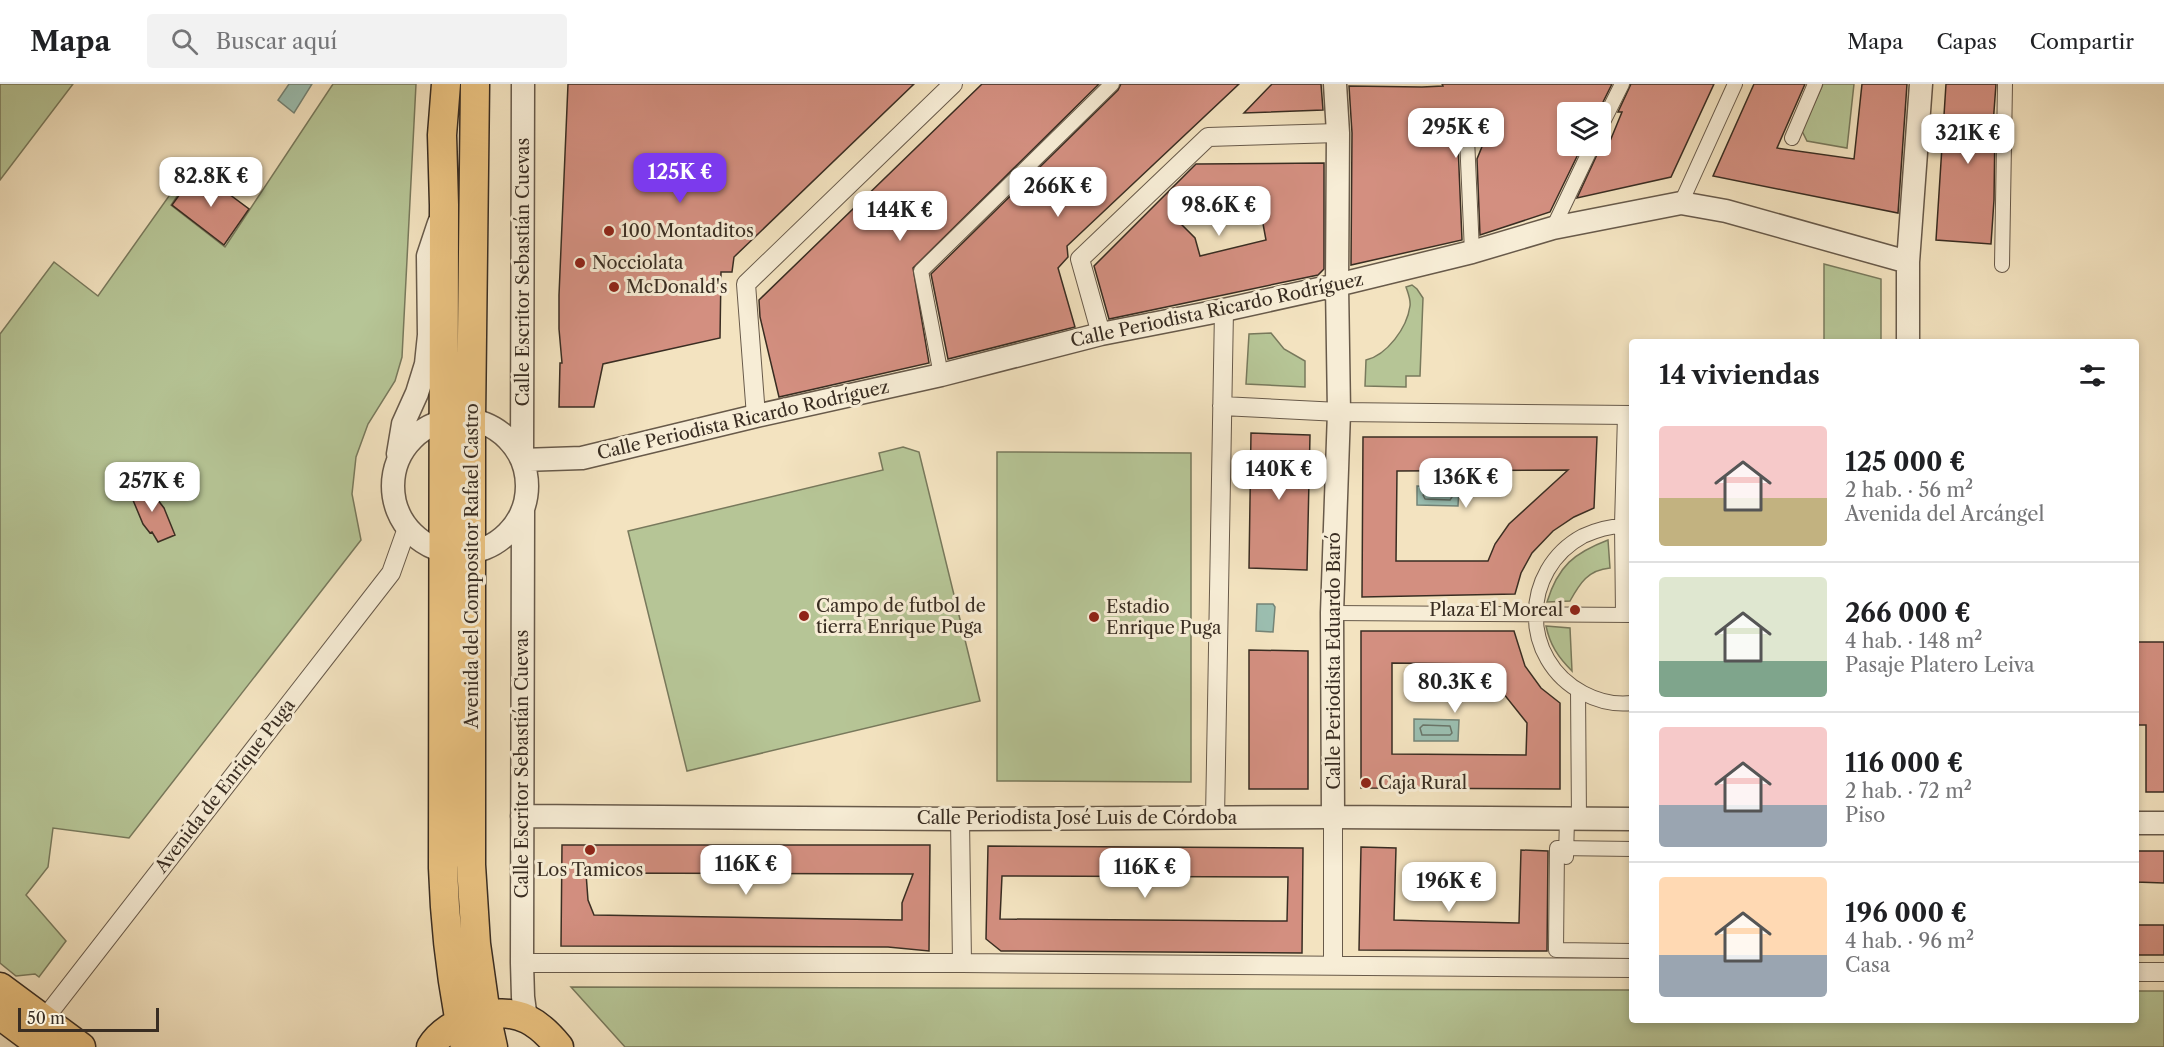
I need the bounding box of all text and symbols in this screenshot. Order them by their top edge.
search box [147,14,567,68]
text: Mapa [30,24,111,58]
icon: search [168,25,201,58]
text: Buscar aquí [216,28,337,55]
text: Mapa [1847,29,1903,54]
text: Capas [1936,29,1997,54]
text: Compartir [2030,29,2134,54]
map controls [1557,102,1611,156]
button: layers [1557,102,1611,156]
pin: 295K € [1407,108,1505,159]
pin: 321K € [1919,114,2017,165]
text: 295K € [1422,115,1490,139]
text: 321K € [1935,121,2001,145]
street label: Calle Escritor Sebastián Cuevas [512,138,534,406]
pin: 125K € [631,153,729,204]
pin: 82.8K € [156,157,266,208]
text: 125K € [647,160,713,184]
text: 82.8K € [173,164,249,188]
pin: 266K € [1009,167,1107,218]
text: 266K € [1024,174,1092,198]
pin: 98.6K € [1164,186,1274,237]
pin: 144K € [851,191,949,242]
text: 98.6K € [1182,193,1256,217]
text: 144K € [867,198,933,222]
place label: 100 Montaditos [621,220,754,242]
marker: 100 Montaditos [602,224,616,238]
place label: Nocciolata [592,252,684,274]
marker: Nocciolata [573,256,587,270]
street label: Calle Periodista Ricardo Rodríguez [1069,268,1365,352]
place label: McDonald's [626,276,728,298]
marker: McDonald's [607,280,621,294]
text: 14 viviendas [1659,359,1820,391]
icon: filters [2076,359,2109,392]
street label: Calle Periodista Ricardo Rodríguez [595,376,891,464]
street label: Avenida del Compositor Rafael Castro [461,403,483,730]
text: 125 000 € [1845,446,1966,478]
pin: 140K € [1230,450,1328,501]
icon: home [1707,450,1779,522]
text: 140K € [1246,457,1312,481]
pin: 136K € [1417,458,1515,509]
pin: 257K € [103,462,201,513]
text: 136K € [1433,465,1499,489]
text: 257K € [119,469,185,493]
text: 2 hab. · 56 m² [1845,478,1973,502]
text: Avenida del Arcángel [1845,502,2044,526]
street label: Calle Periodista Eduardo Baró [1323,532,1345,790]
place label: Campo de futbol de tierra Enrique Puga [816,595,986,638]
place label: Estadio Enrique Puga [1106,596,1222,639]
text: 266 000 € [1845,597,1971,629]
place label: Plaza El Moreal [1429,599,1563,621]
icon: home [1707,601,1779,673]
marker: Plaza El Moreal [1568,603,1582,617]
marker: Campo de futbol de tierra Enrique Puga [797,609,811,623]
marker: Estadio Enrique Puga [1087,610,1101,624]
text: 4 hab. · 148 m² [1845,629,1983,653]
street label: Calle Escritor Sebastián Cuevas [511,630,533,898]
text: Pasaje Platero Leiva [1845,653,2035,677]
pin: 80.3K € [1400,663,1510,714]
text: 80.3K € [1418,670,1492,694]
street label: Avenida de Enrique Puga [150,694,300,878]
text: 116 000 € [1845,747,1963,779]
icon: home [1707,751,1779,823]
place label: Caja Rural [1378,772,1467,794]
marker: Caja Rural [1359,776,1373,790]
text: 2 hab. · 72 m² [1845,779,1972,803]
text: Piso [1845,803,1885,827]
street label: Calle Periodista José Luis de Córdoba [917,807,1238,829]
marker: Los Tamicos [583,843,597,857]
pin: 116K € [697,845,795,896]
pin: 116K € [1096,848,1194,899]
text: 116K € [714,852,778,876]
text: 116K € [1113,855,1177,879]
place label: Los Tamicos [537,859,643,881]
pin: 196K € [1400,862,1498,913]
text: 196K € [1416,869,1482,893]
text: 196 000 € [1845,897,1967,929]
icon: home [1707,901,1779,973]
text: 4 hab. · 96 m² [1845,929,1974,953]
text: Casa [1845,953,1890,977]
scale bar [18,1005,159,1032]
text: 50 m [27,1008,65,1028]

